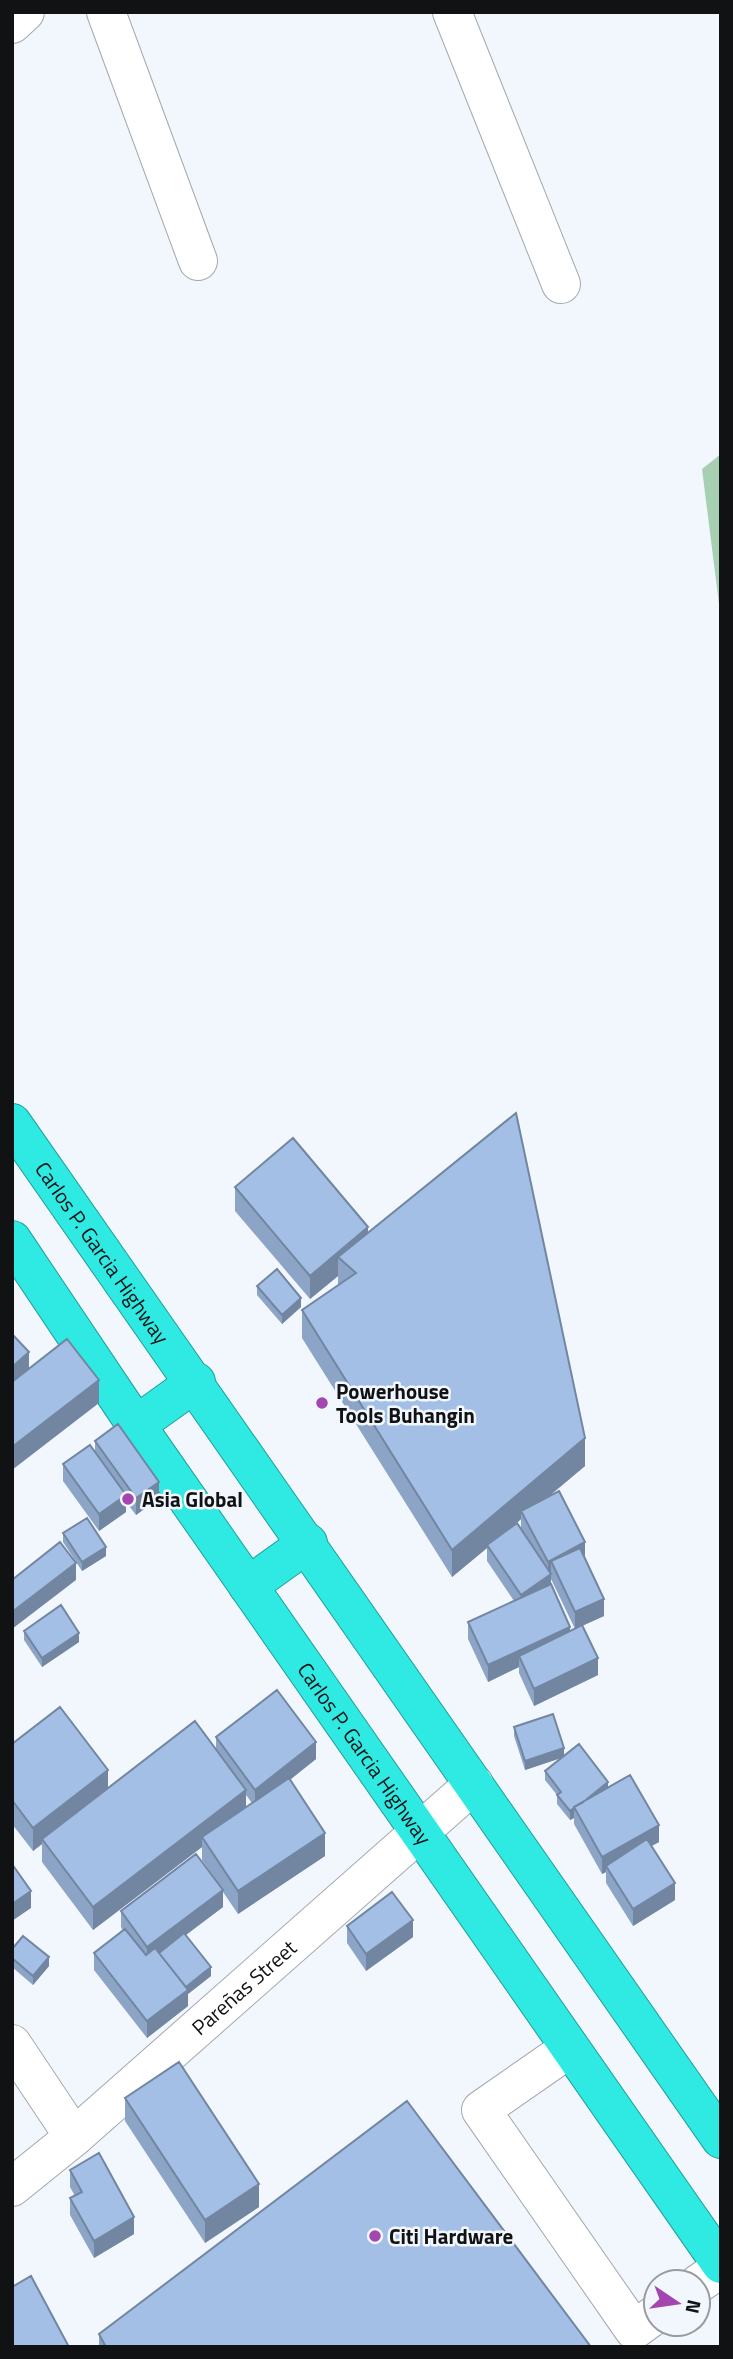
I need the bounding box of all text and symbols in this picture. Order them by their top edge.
street label: Carlos P. Garcia Highway [27,1155,177,1350]
place label: Powerhouse Tools Buhangin [336,1375,475,1431]
marker: Powerhouse Tools Buhangin [314,1395,330,1411]
place label: Asia Global [142,1483,243,1515]
marker: Asia Global [120,1491,136,1507]
street label: Carlos P. Garcia Highway [290,1656,440,1851]
street label: Pareñas Street [184,1931,304,2043]
place label: Citi Hardware [389,2220,513,2252]
marker: Citi Hardware [367,2228,383,2244]
north arrow [642,2268,712,2338]
text: N [678,2297,710,2317]

